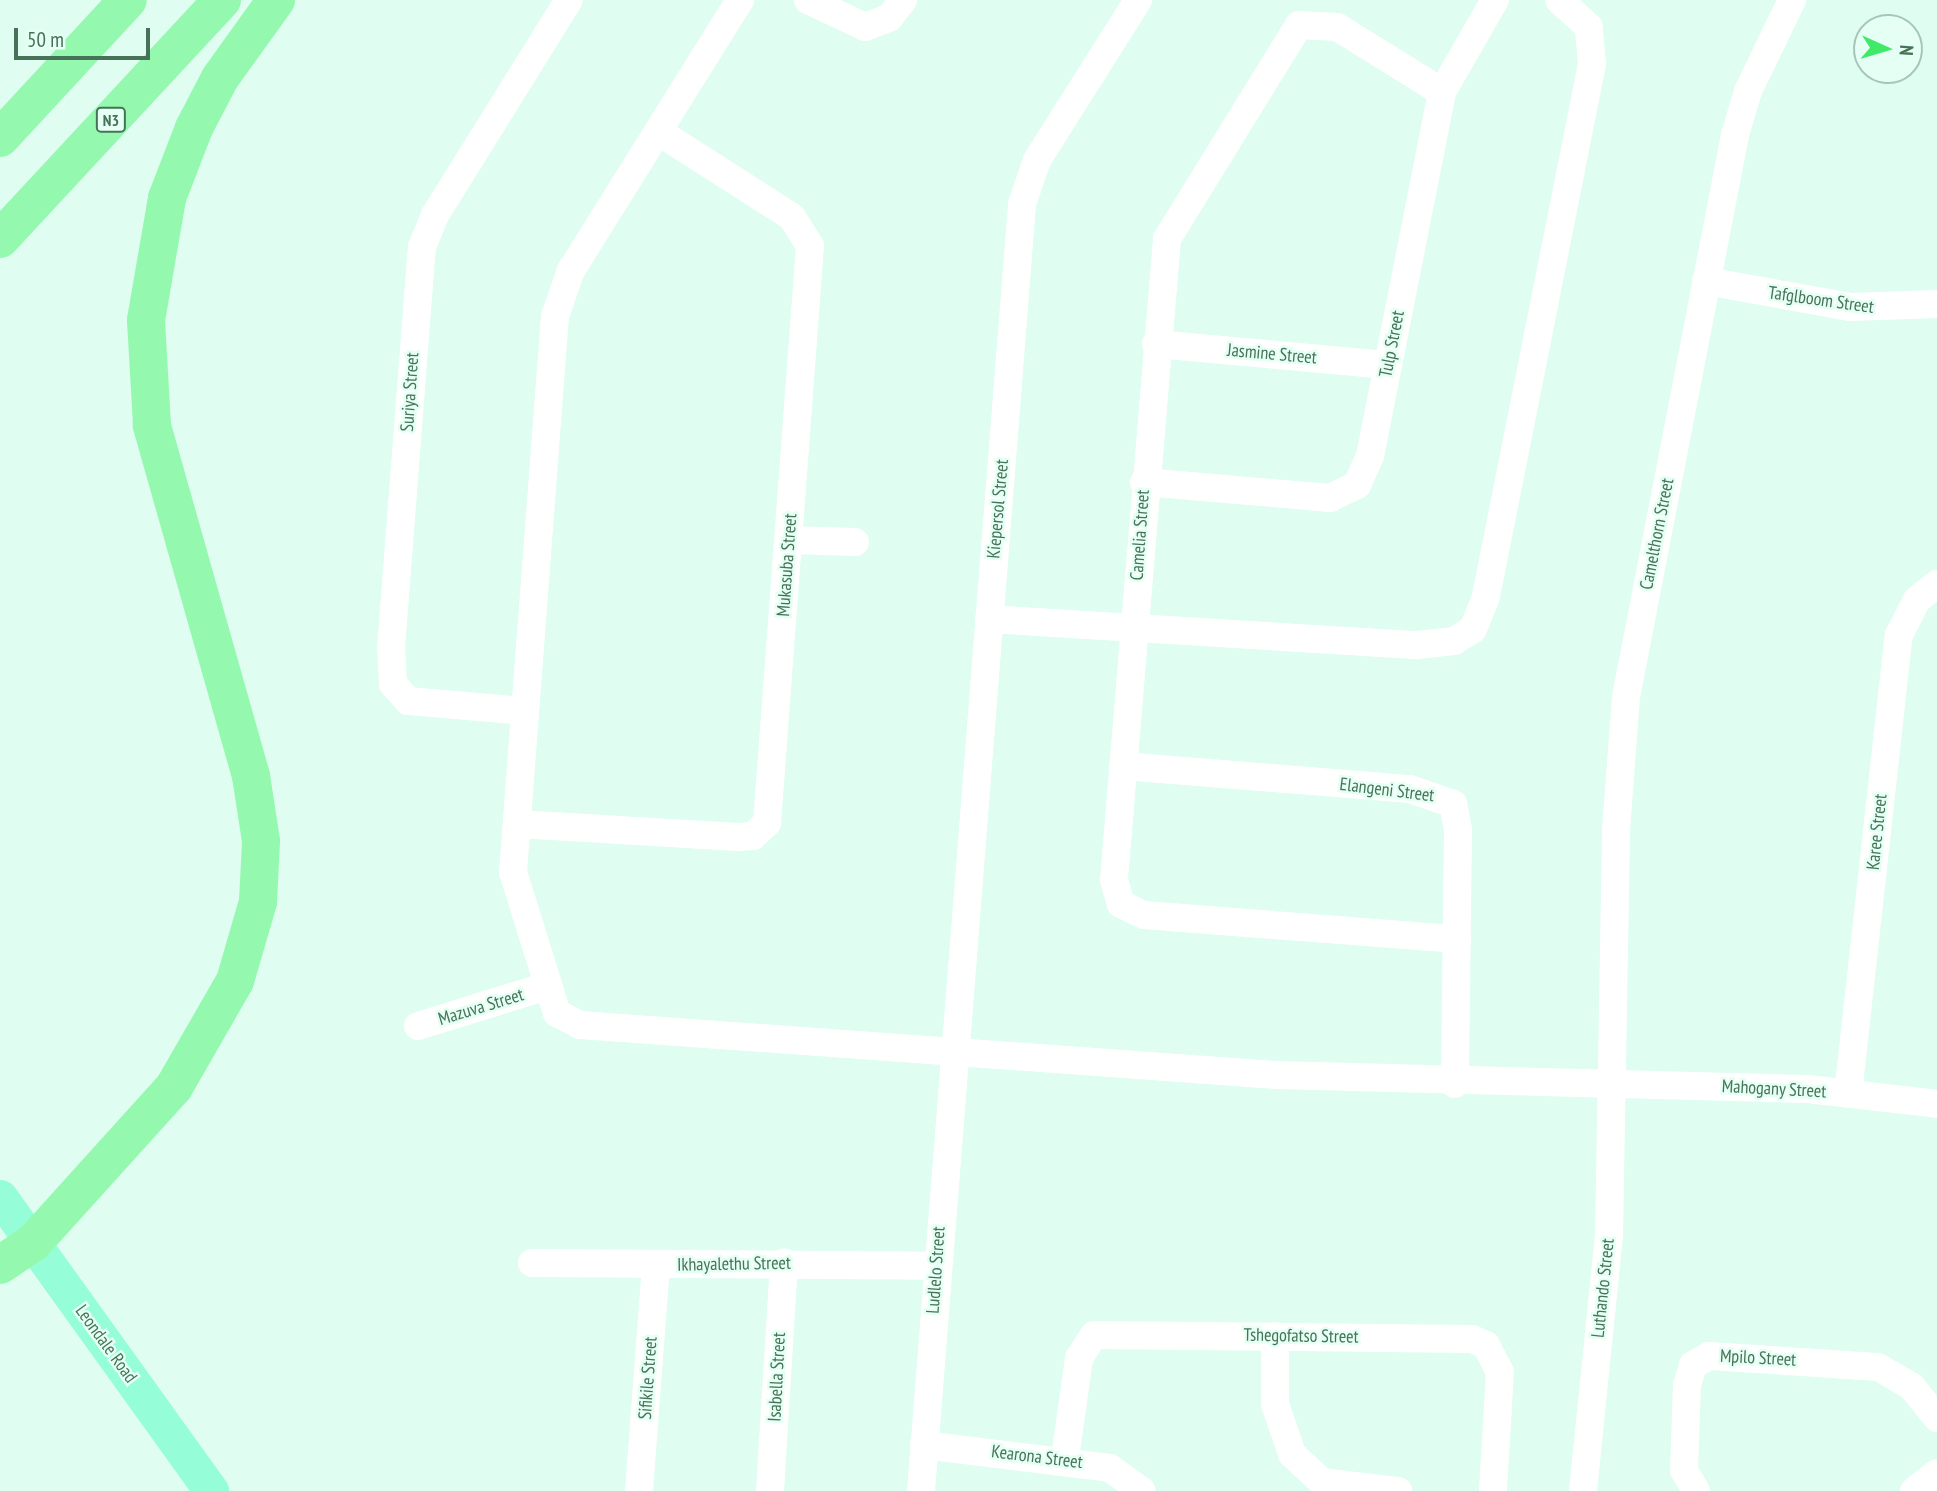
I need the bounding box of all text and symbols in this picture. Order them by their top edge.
scale bar [18,14,154,58]
north arrow [1853,14,1923,84]
text: 50 m [27,26,64,53]
text: N [1895,44,1919,56]
road number: N3 [95,108,127,132]
street label: Tafglboom Street [1767,282,1875,318]
street label: Tulp Street [1375,309,1409,379]
street label: Jasmine Street [1226,339,1318,369]
street label: Suriya Street [396,352,424,432]
street label: Kiepersol Street [983,458,1013,560]
street label: Camelthorn Street [1636,476,1678,592]
street label: Camelia Street [1126,489,1154,581]
street label: Mukasuba Street [773,513,801,617]
street label: Elangeni Street [1338,773,1436,807]
street label: Karee Street [1862,793,1892,871]
street label: Mazuva Street [436,984,526,1030]
street label: Mahogany Street [1721,1075,1827,1103]
street label: Ludlelo Street [922,1226,950,1314]
street label: Luthando Street [1587,1237,1619,1339]
street label: Ikhayalethu Street [677,1252,791,1276]
street label: Leondale Road [71,1301,141,1387]
street label: Tshegofatso Street [1243,1324,1359,1348]
street label: Isabella Street [764,1332,790,1422]
street label: Sifikile Street [634,1336,662,1420]
street label: Mpilo Street [1719,1345,1797,1371]
street label: Kearona Street [990,1441,1084,1473]

